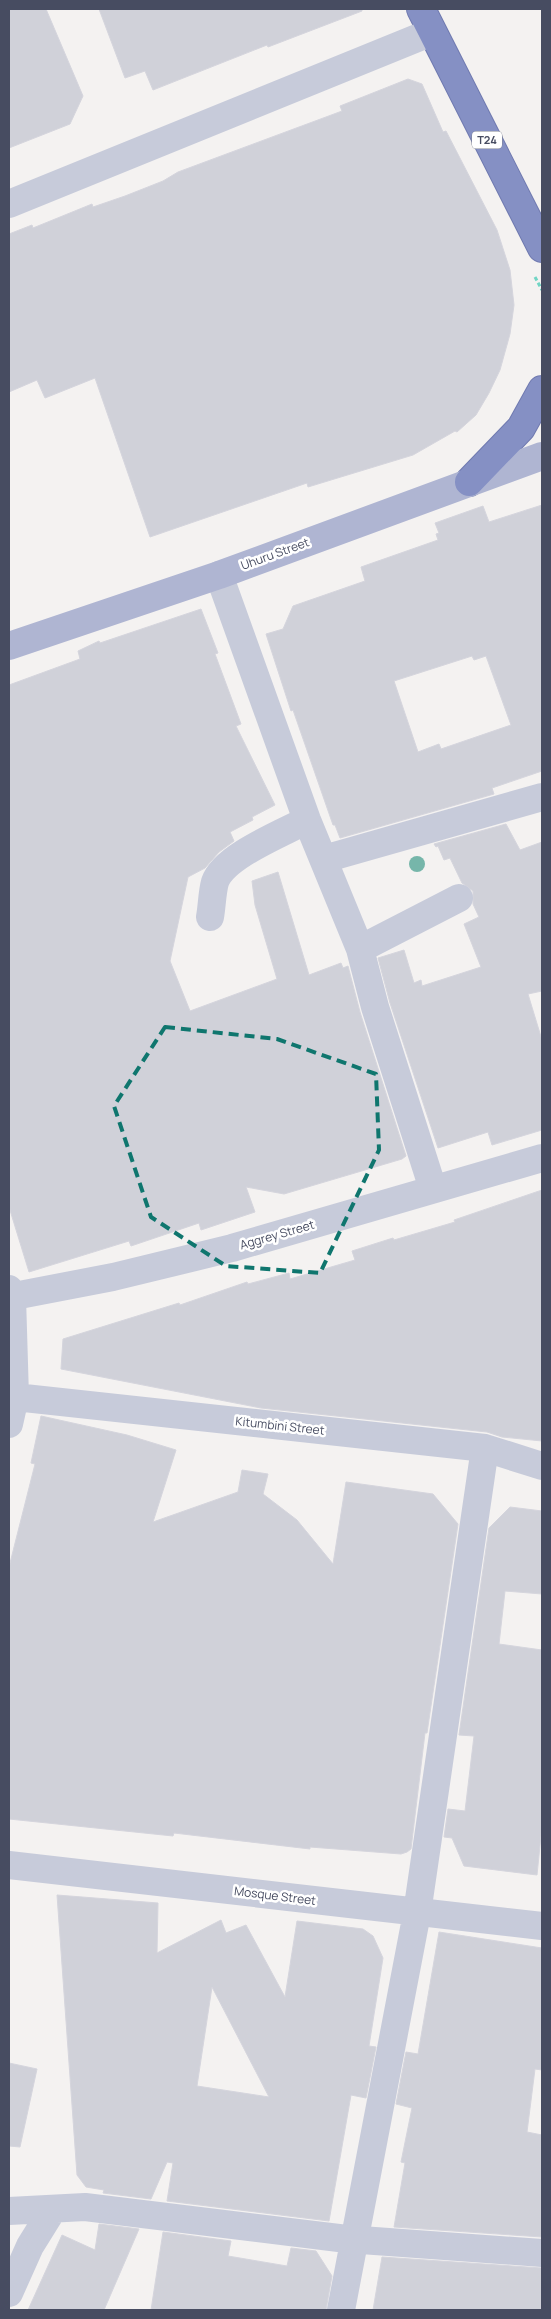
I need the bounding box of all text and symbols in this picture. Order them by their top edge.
road number: T24 [472,132,502,148]
street label: Uhuru Street [238,533,312,574]
street label: Aggrey Street [238,1216,316,1253]
street label: Kitumbini Street [235,1412,326,1439]
street label: Mosque Street [233,1882,317,1909]

